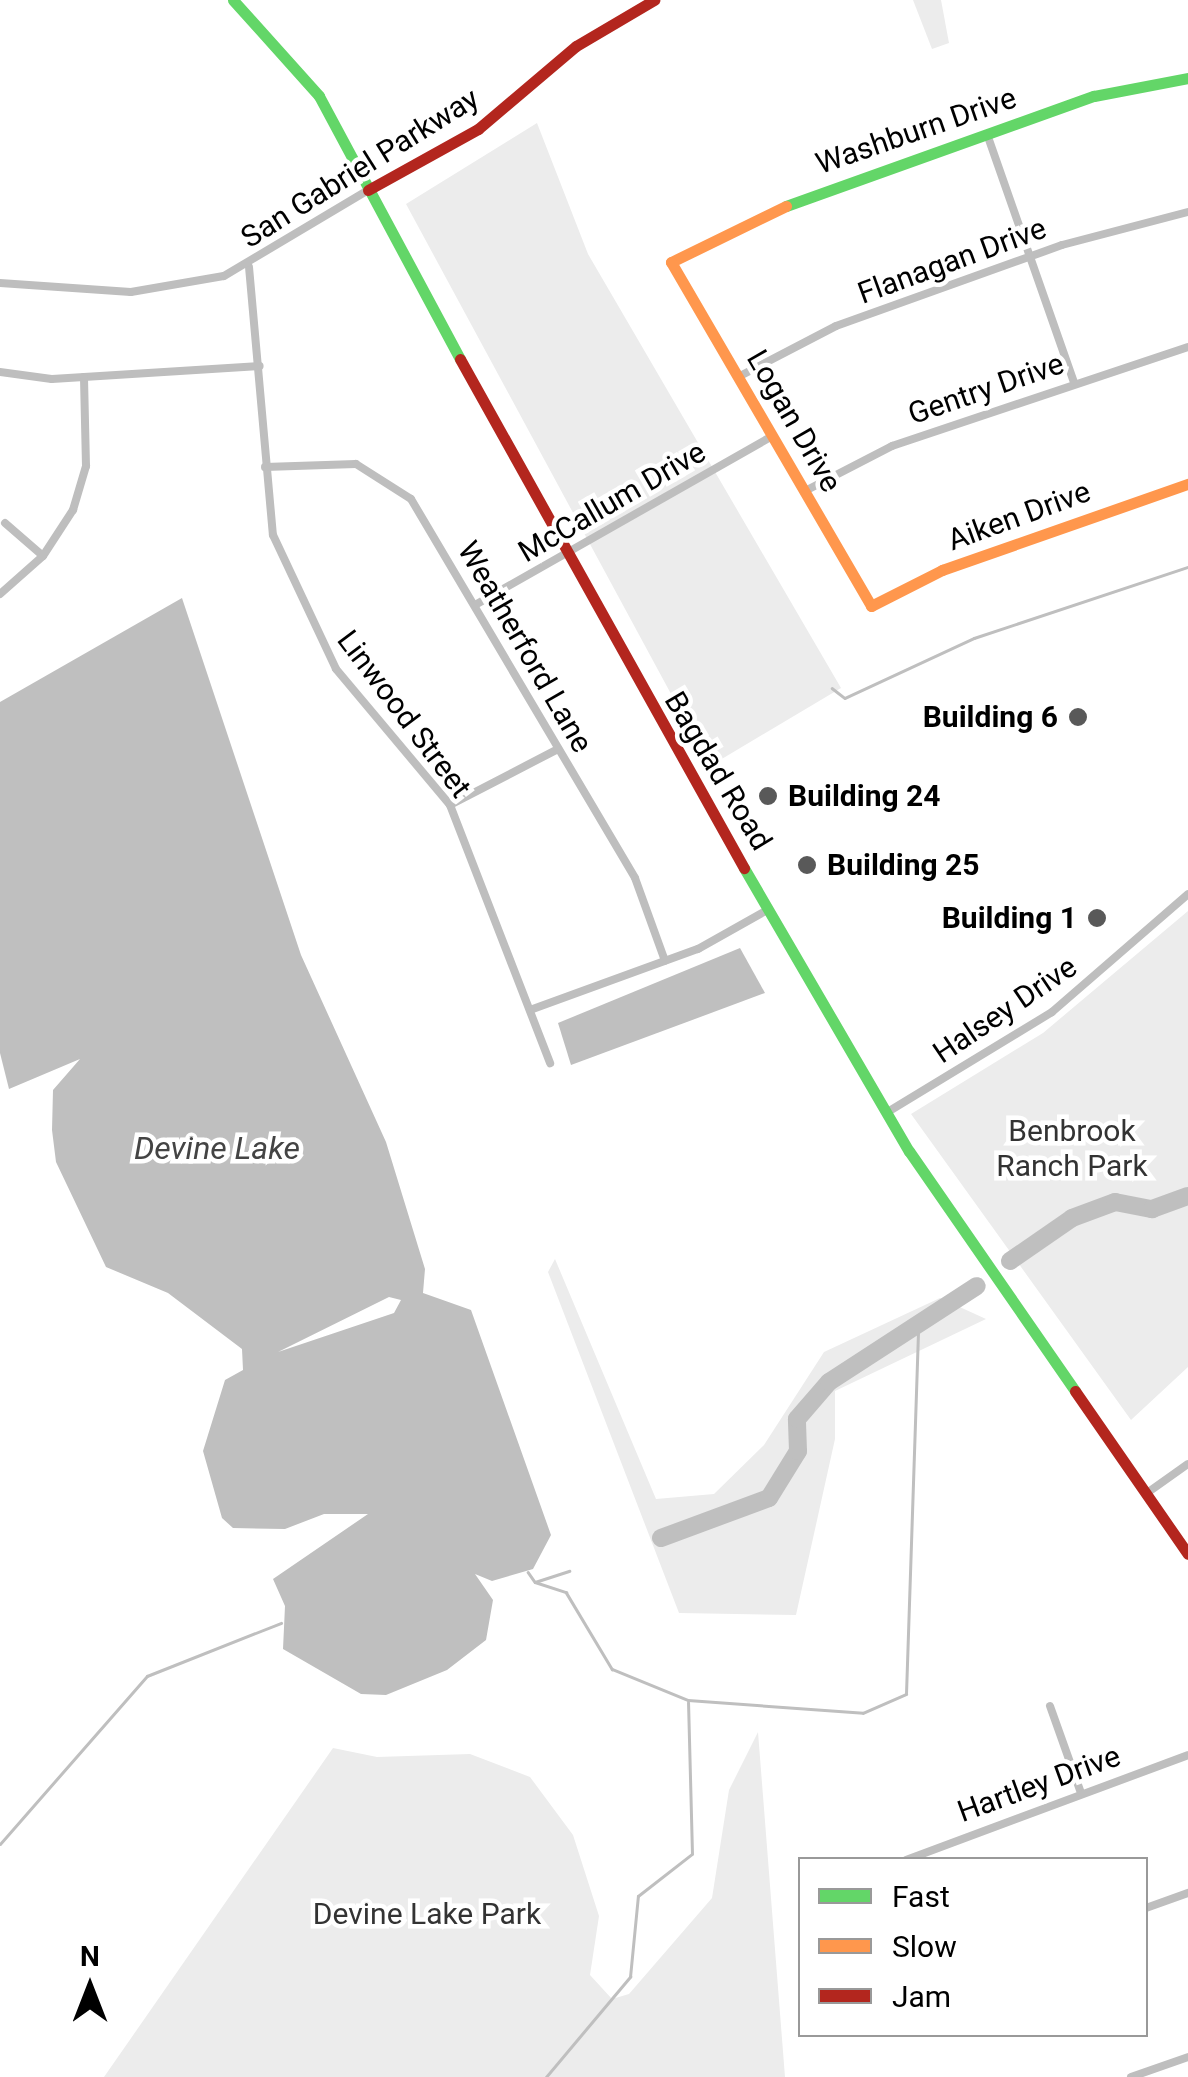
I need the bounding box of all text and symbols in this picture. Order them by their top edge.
street label: San Gabriel Parkway [235,80,485,256]
street label: Washburn Drive [811,80,1021,182]
street label: Flanagan Drive [853,210,1051,312]
street label: Logan Drive [739,344,849,498]
street label: Gentry Drive [903,346,1069,432]
street label: McCallum Drive [512,434,712,570]
street label: Aiken Drive [943,474,1095,558]
street label: Weatherford Lane [450,535,600,759]
street label: Linwood Street [329,623,479,805]
street label: Bagdad Road [657,685,779,857]
place label: Building 6 [923,699,1058,735]
marker: Building 6 [1067,706,1089,728]
place label: Building 24 [788,778,940,814]
marker: Building 24 [757,785,779,807]
place label: Building 25 [827,847,979,883]
marker: Building 25 [796,854,818,876]
place label: Building 1 [942,900,1077,936]
marker: Building 1 [1086,907,1108,929]
street label: Halsey Drive [926,949,1084,1071]
park label: Benbrook Ranch Park [996,1113,1148,1184]
water label: Devine Lake [134,1129,300,1167]
street label: Hartley Drive [953,1738,1125,1830]
legend [798,1857,1148,2037]
text: Fast [892,1879,950,1914]
park label: Devine Lake Park [313,1896,541,1932]
text: Slow [892,1929,957,1964]
north arrow [40,1937,140,2037]
text: N [80,1940,100,1973]
text: Jam [892,1979,951,2014]

